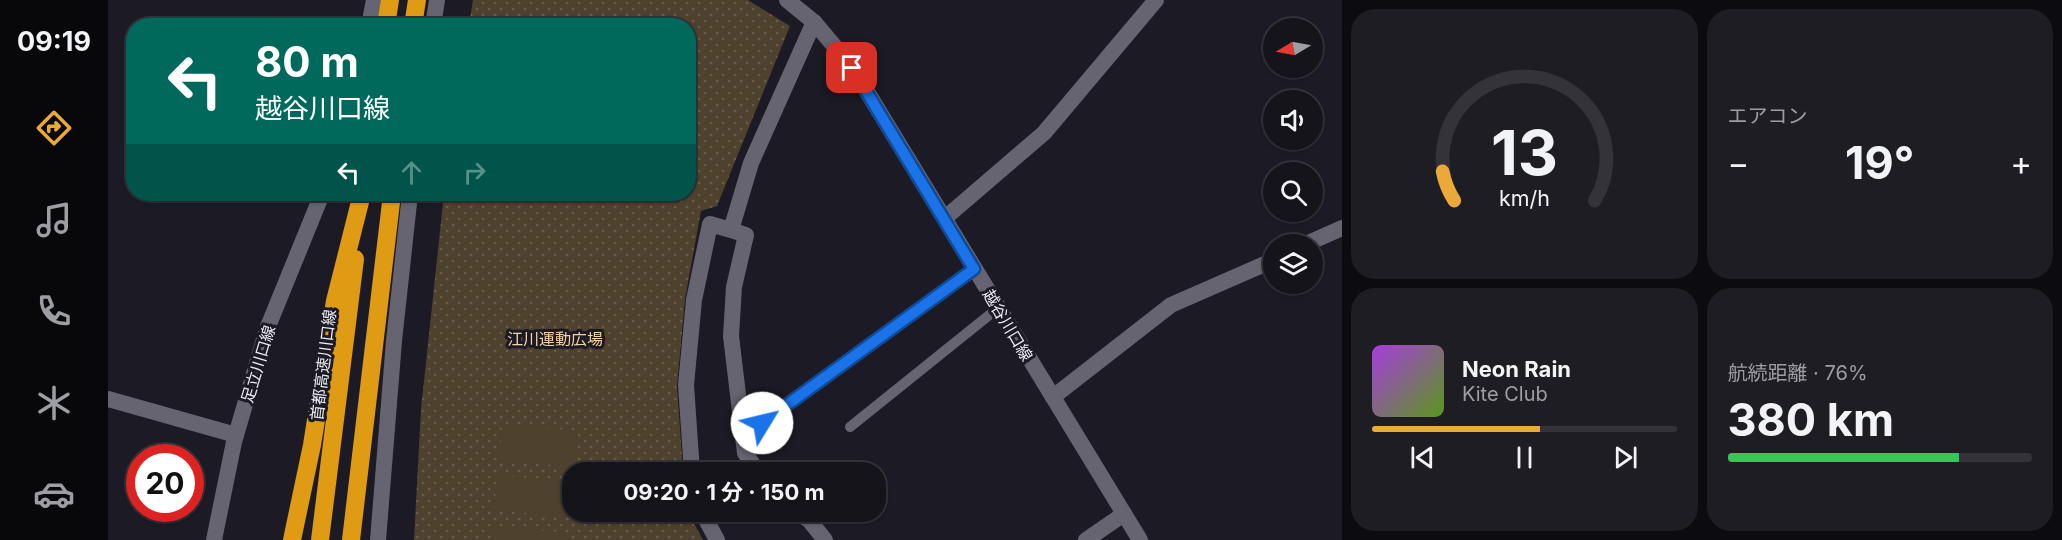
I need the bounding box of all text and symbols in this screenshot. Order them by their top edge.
north arrow [1263,18,1323,78]
map controls [1263,18,1323,294]
text: 09:19 [17,25,91,58]
text: 80 m [255,36,359,87]
icon: left [156,42,234,120]
pin [826,42,877,93]
icon: arrive [835,51,868,84]
button: sound [1263,90,1323,150]
text: 越谷川口線 [255,92,390,125]
text: エアコン [1728,104,1808,128]
icon: directions [33,107,75,149]
text: 13 [1491,115,1558,190]
text: 19° [1845,135,1914,190]
text: − [1728,143,1749,183]
text: + [2010,143,2032,183]
icon: left [332,156,365,189]
icon: ahead [395,156,428,189]
icon: right [458,156,491,189]
button: search [1263,162,1323,222]
text: km/h [1499,185,1550,211]
icon: music [33,199,75,241]
button: layers [1263,234,1323,294]
street label: 越谷川口線 [979,286,1037,364]
icon: phone [33,290,75,332]
street label: 首都高速川口線 [306,308,340,422]
street label: 足立川口線 [237,323,279,405]
park label: 江川運動広場 [507,329,603,349]
text: Neon Rain [1462,356,1571,382]
text: 航続距離 · 76% [1728,361,1868,385]
icon: climate [33,382,75,424]
text: Kite Club [1462,382,1548,406]
position arrow [730,391,794,455]
text: 380 km [1728,392,1894,447]
icon: previous [1406,441,1439,474]
icon: pause [1508,441,1541,474]
icon: next [1609,441,1642,474]
speed limit sign: 20 [126,444,204,522]
icon: car [33,473,75,515]
text: 09:20 · 1 分 · 150 m [623,479,825,505]

